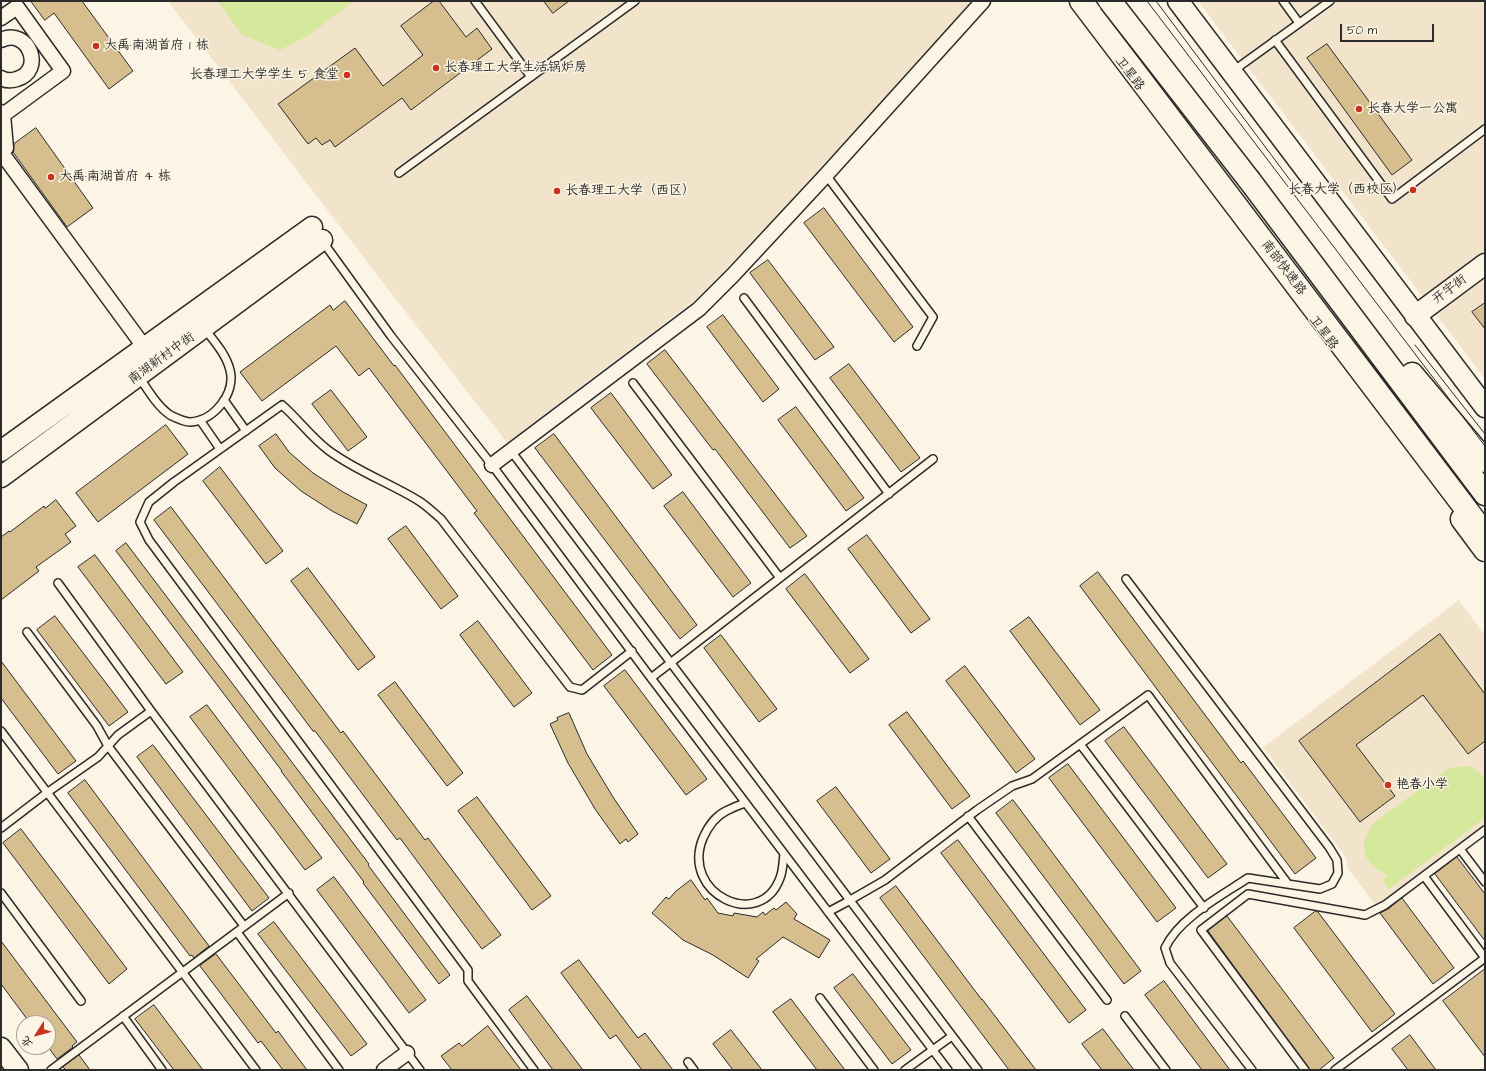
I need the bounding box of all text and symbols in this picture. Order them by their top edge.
scale bar [1342,16,1436,42]
text: 50 m [1347,22,1377,39]
place label: 大禹·南湖首府 1 栋 [104,38,209,54]
marker: 大禹·南湖首府 1 栋 [91,41,101,51]
street label: 卫星路 [1111,54,1147,94]
place label: 长春理工大学生活锅炉房 [444,60,587,76]
marker: 长春理工大学生活锅炉房 [431,63,441,73]
place label: 长春理工大学学生 5 食堂 [189,67,339,83]
marker: 长春理工大学学生 5 食堂 [342,70,352,80]
place label: 长春大学一公寓 [1367,101,1458,117]
marker: 长春大学一公寓 [1354,104,1364,114]
place label: 大禹·南湖首府 4 栋 [59,169,171,185]
marker: 大禹·南湖首府 4 栋 [46,172,56,182]
place label: 长春大学（西校区） [1288,182,1405,198]
place label: 长春理工大学（西区） [565,183,695,199]
marker: 长春大学（西校区） [1408,185,1418,195]
marker: 长春理工大学（西区） [552,186,562,196]
street label: 南部快速路 [1257,237,1309,299]
street label: 开宇街 [1430,272,1470,308]
street label: 卫星路 [1305,313,1341,353]
street label: 南湖新村中街 [126,330,198,388]
place label: 艳春小学 [1396,777,1448,793]
marker: 艳春小学 [1383,780,1393,790]
north arrow [16,1015,56,1055]
text: 北 [17,1033,36,1051]

